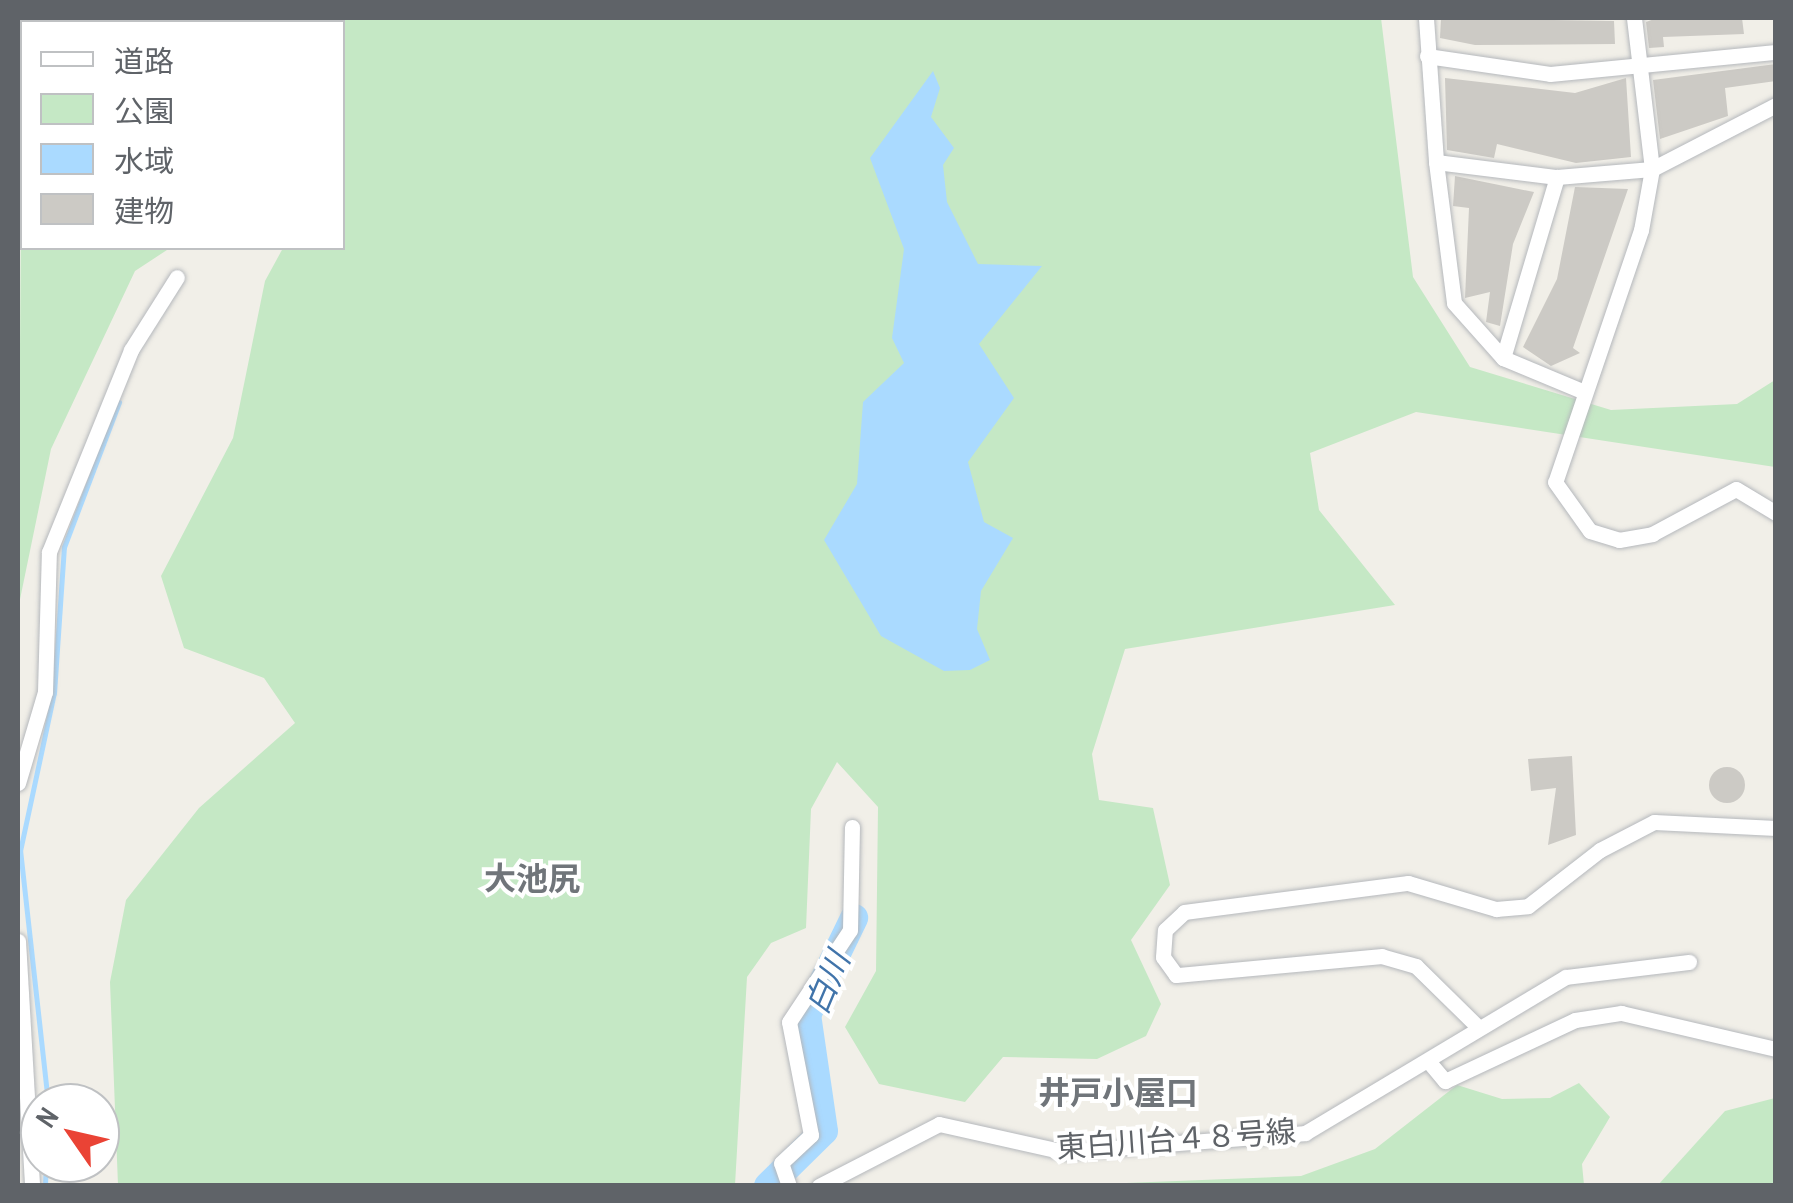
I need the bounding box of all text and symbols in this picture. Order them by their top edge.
legend [20,20,345,250]
text: 道路 [114,41,174,81]
text: 公園 [114,91,174,131]
text: 水域 [114,141,174,181]
text: 建物 [114,191,174,231]
district label: 大池尻 [484,860,580,898]
water label: 白川 [798,946,858,1020]
district label: 井戸小屋口 [1038,1074,1198,1112]
north arrow [20,1083,120,1183]
text: N [26,1100,67,1135]
street label: 東白川台４８号線 [1055,1113,1297,1165]

